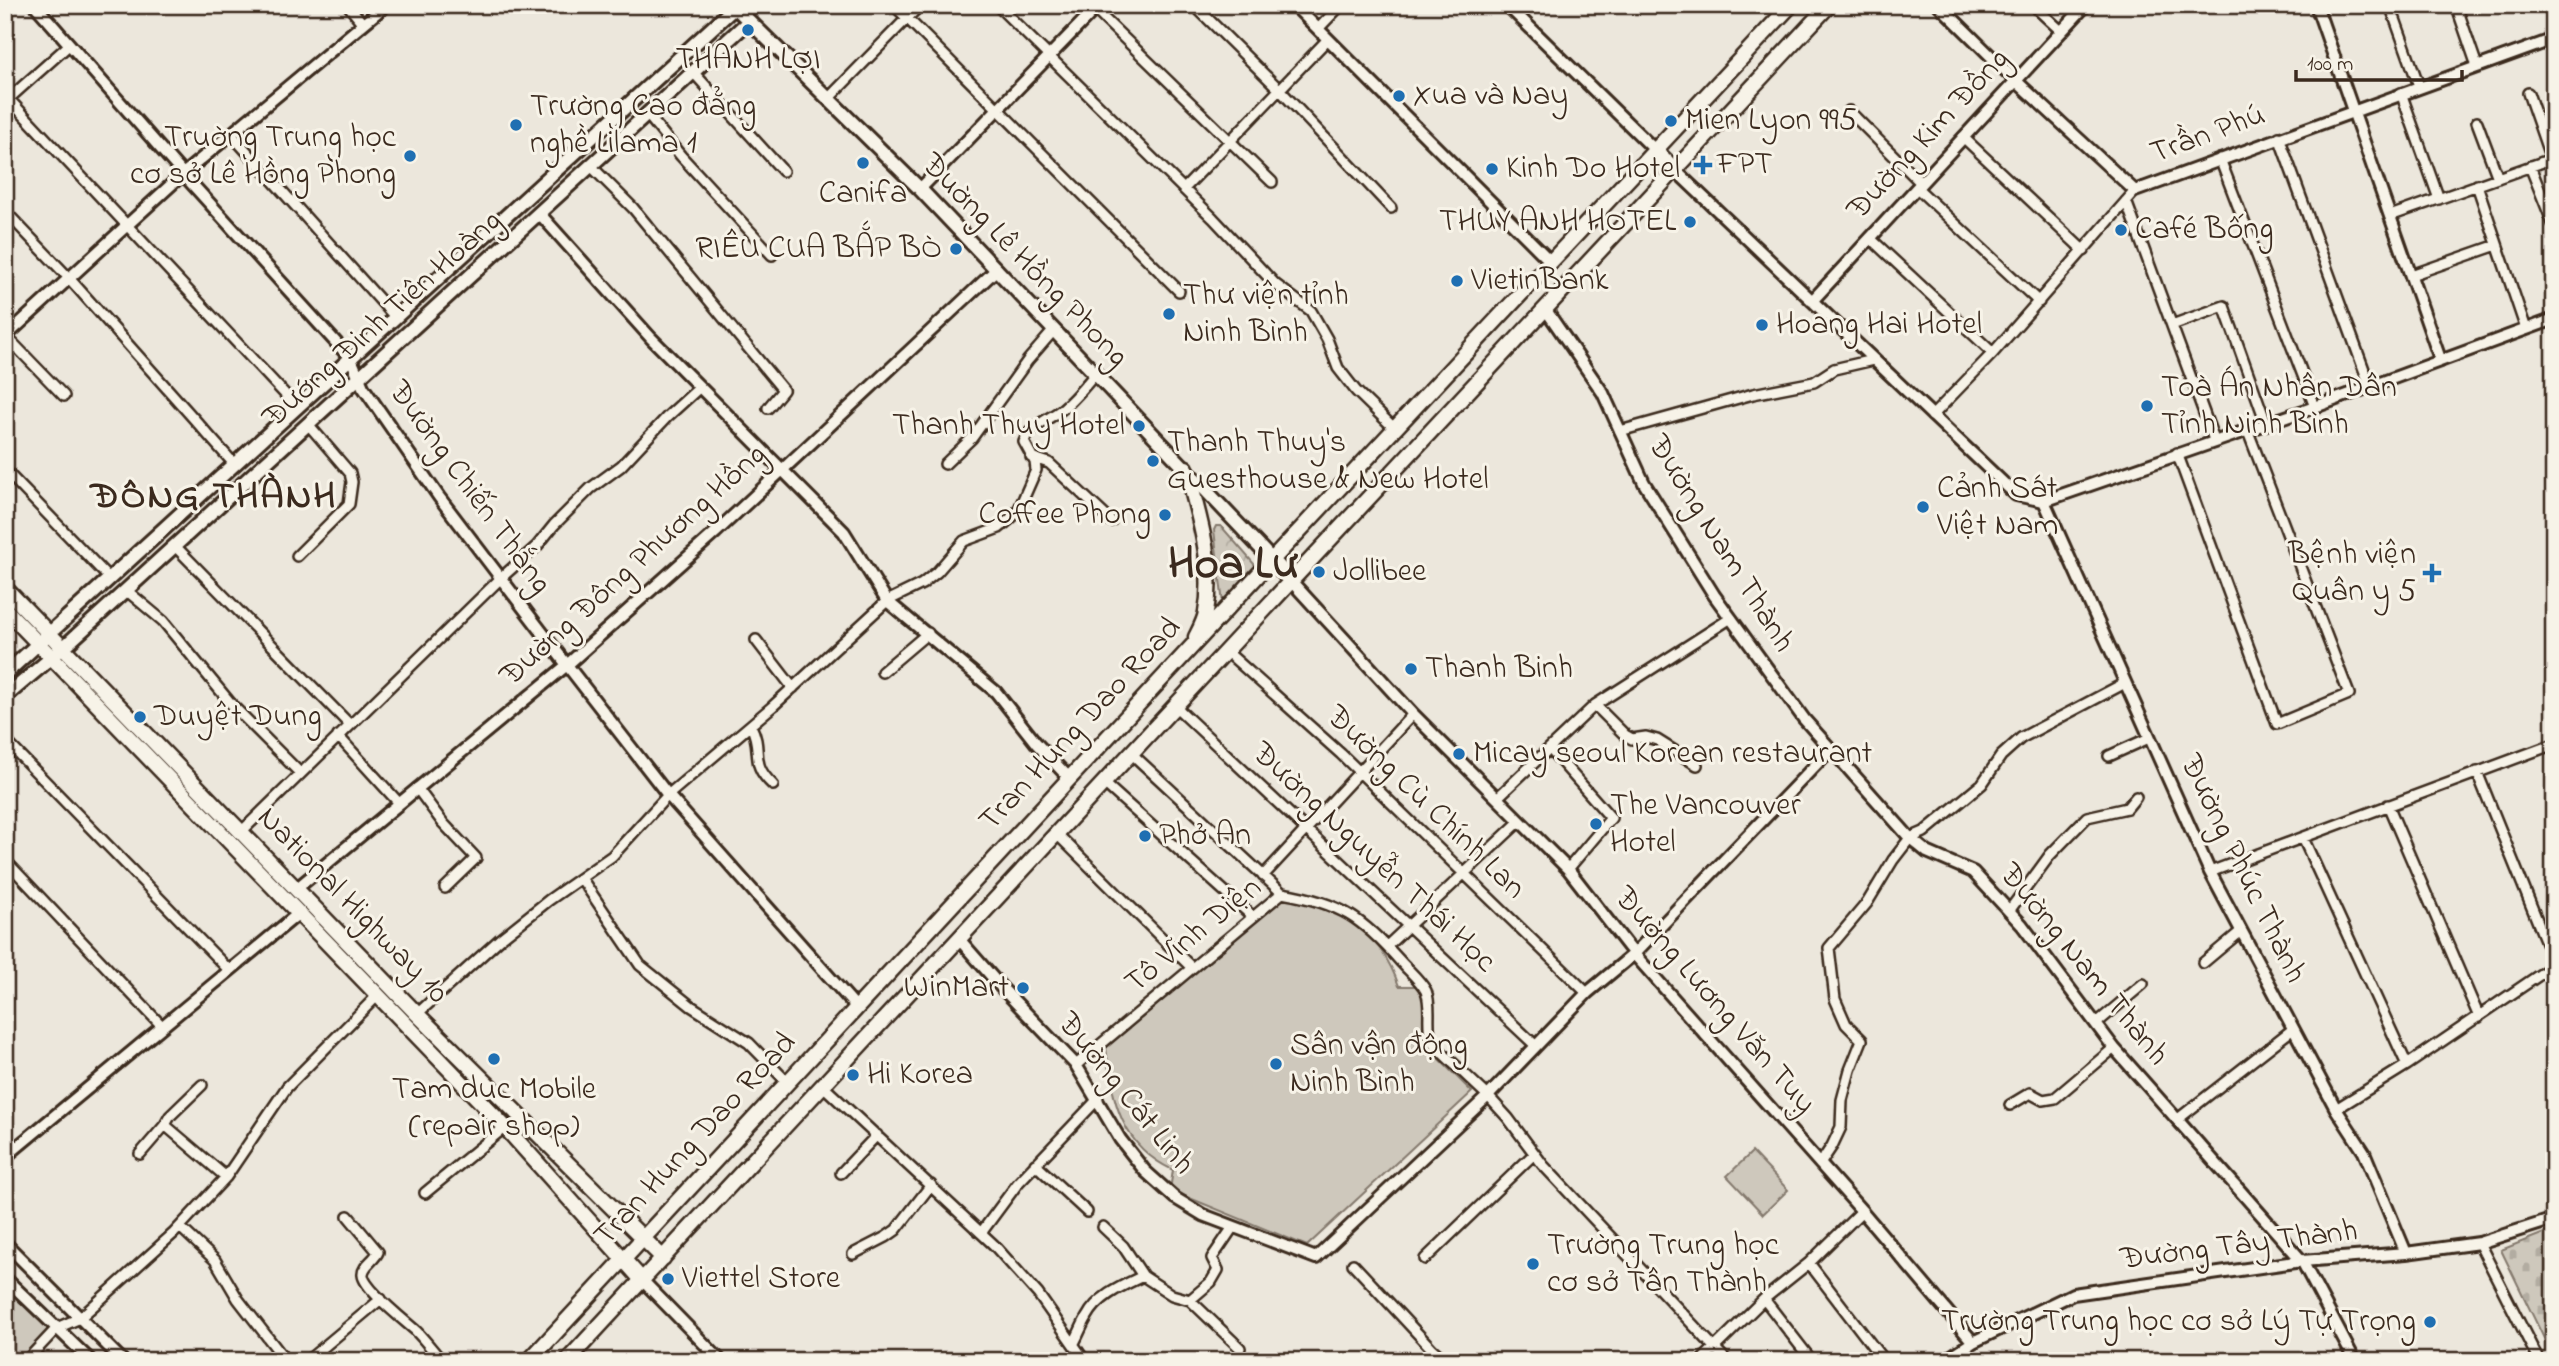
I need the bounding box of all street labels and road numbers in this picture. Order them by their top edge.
street label: Đường Kim Đồng [1836,38,2022,233]
street label: Trần Phú [2144,93,2272,177]
street label: Đuờng Lê Hồng Phong [908,142,1139,379]
street label: Đướng Đinh Tiên Hoàng [252,199,513,441]
street label: Đường Chiến Thắng [375,371,563,605]
street label: Đường Nam Thành [1634,425,1806,662]
street label: Đường Đông Phương Hồng [489,433,778,700]
street label: Tran Hung Dao Road [969,607,1193,843]
street label: Đường Cù Chính Lan [1313,694,1536,911]
street label: Đường Nguyễn Thái Học [1239,731,1507,985]
street label: Đường Phúc Thành [2166,746,2318,991]
street label: National Highway 10 [245,796,459,1016]
street label: Đường Nam Thành [1986,853,2180,1077]
street label: Tô Vĩnh Diện [1115,866,1273,1006]
street label: Đường Lương Văn Tuỵ [1601,876,1826,1125]
street label: Đường Cát Linh [1044,1002,1205,1186]
street label: Tran Hung Dao Road [584,1022,808,1258]
street label: Đường Tây Thành [2117,1208,2360,1284]

